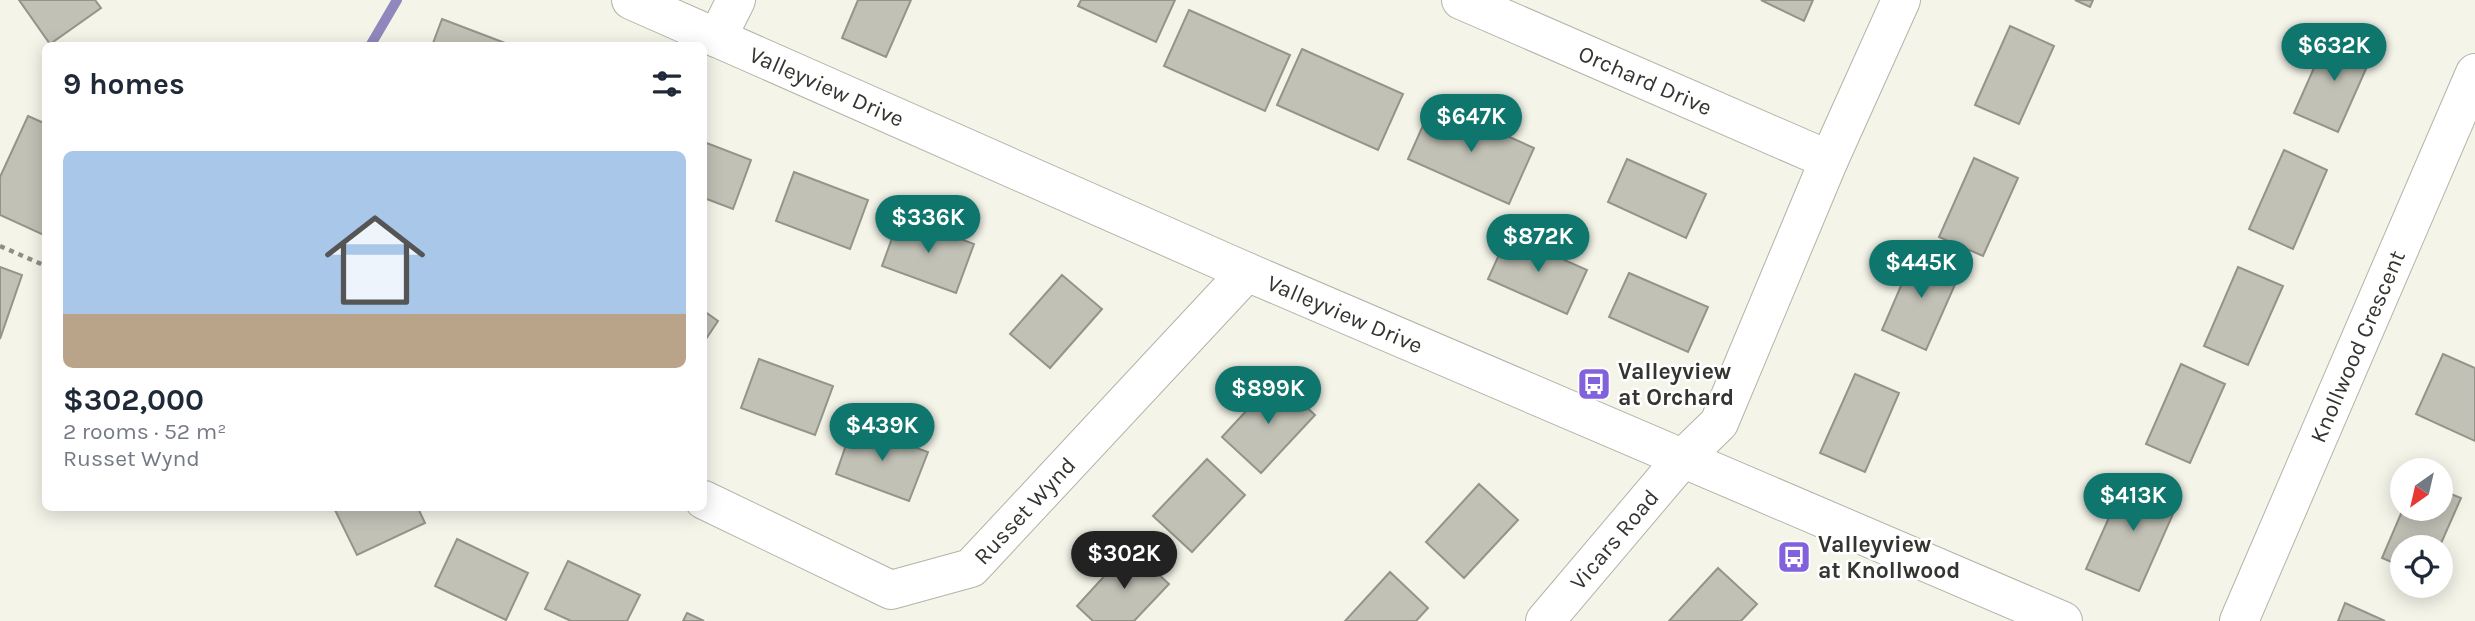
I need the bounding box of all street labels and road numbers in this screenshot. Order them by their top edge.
street label: Orchard Drive [1574,40,1716,121]
street label: Valleyview Drive [745,41,908,133]
street label: Knollwood Crescent [2304,246,2411,447]
street label: Valleyview Drive [1263,269,1427,360]
street label: Russet Wynd [968,452,1081,570]
street label: Vicars Road [1564,484,1665,595]

